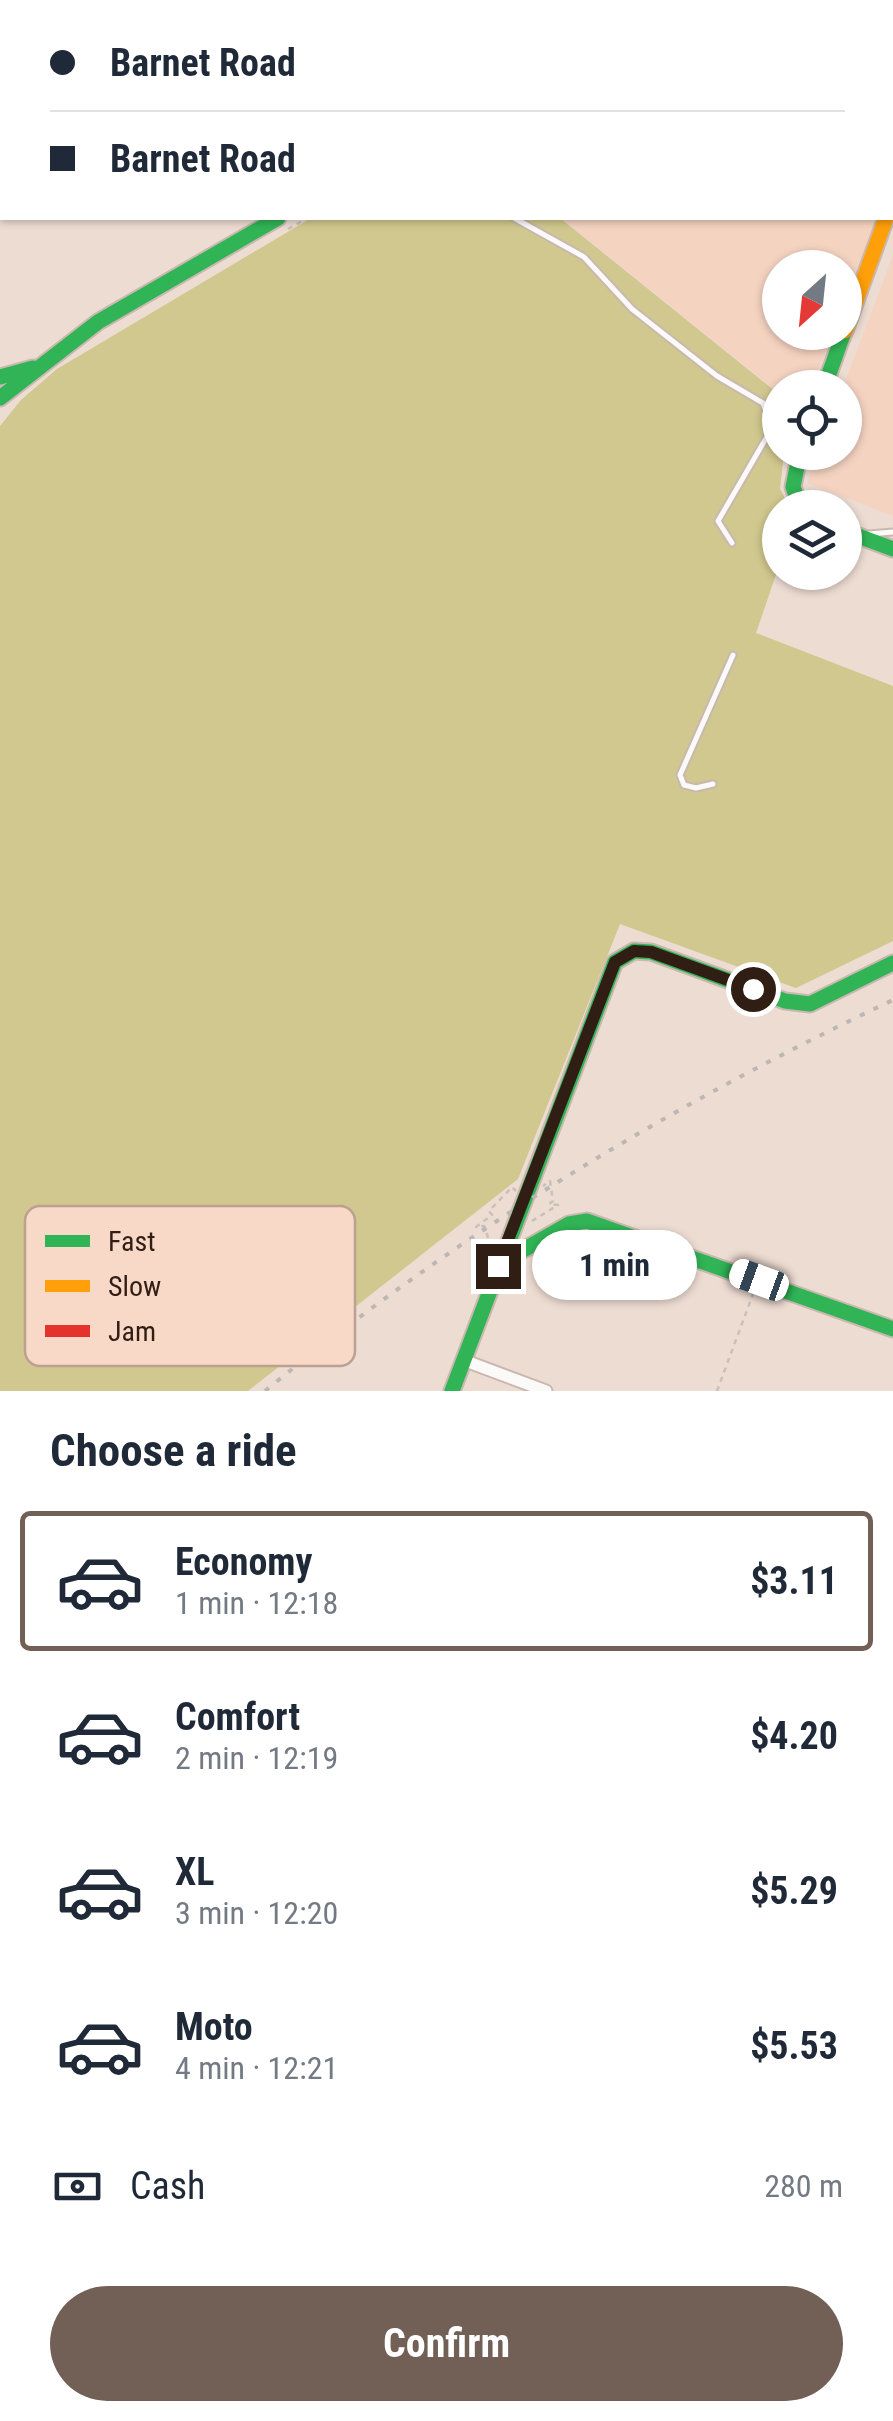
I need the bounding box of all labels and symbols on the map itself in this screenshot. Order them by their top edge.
north arrow [762,250,862,350]
route start [731,967,776,1012]
legend [25,1206,355,1366]
text: Fast [108,1225,155,1258]
callout: 1 min [533,1231,698,1301]
route end [476,1244,521,1289]
car [726,1256,792,1304]
text: Slow [108,1270,161,1303]
text: Jam [108,1315,156,1348]

